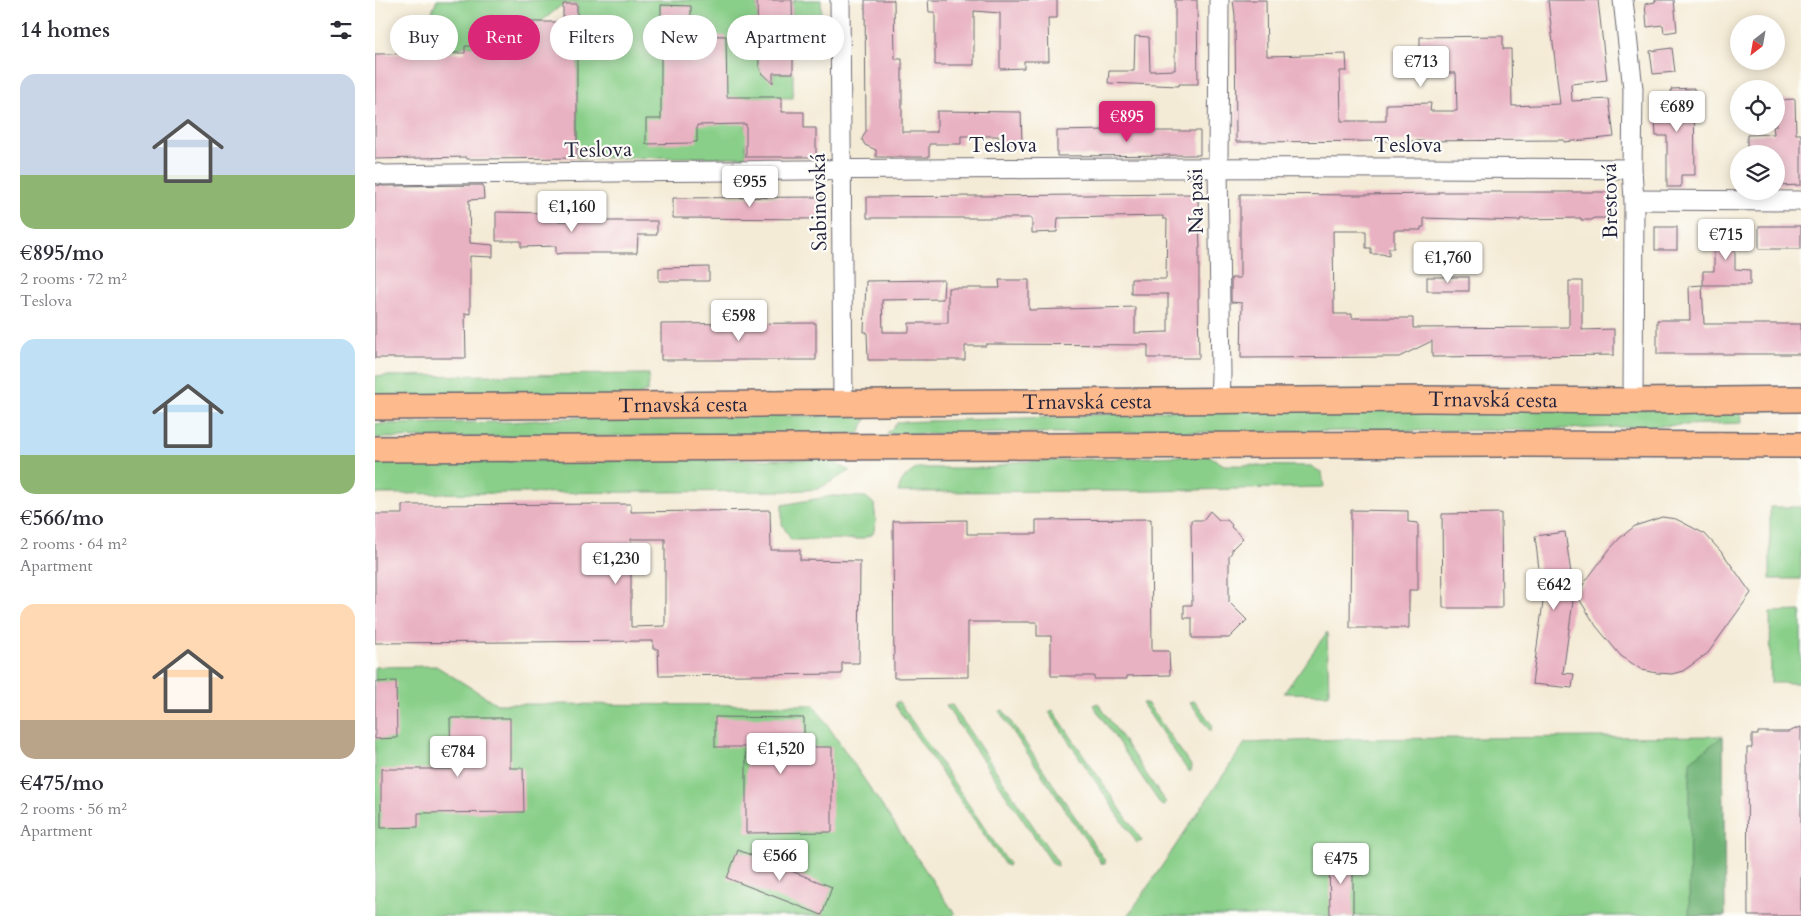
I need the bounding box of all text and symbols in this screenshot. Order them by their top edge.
chip: Buy [390,15,458,60]
chip: Rent [468,15,540,60]
chip: Filters [550,15,633,60]
chip: New [643,15,717,60]
chip: Apartment [727,15,844,60]
north arrow [1730,15,1785,70]
map controls [1730,15,1785,200]
text: 14 homes [20,16,110,45]
icon: filters [327,16,355,44]
pin: €713 [1391,46,1451,88]
text: €713 [1404,51,1438,73]
button: locate [1730,80,1785,135]
pin: €689 [1647,90,1707,133]
text: €689 [1660,96,1694,118]
pin: €895 [1097,100,1157,143]
icon: home [143,106,233,196]
text: €895 [1110,106,1144,128]
street label: Teslova [969,131,1037,160]
street label: Teslova [1374,131,1442,160]
street label: Teslova [564,135,632,165]
button: layers [1730,145,1785,200]
street label: Sabinovská [804,153,834,251]
street label: Brestová [1595,163,1625,239]
pin: €955 [720,166,780,208]
street label: Na paši [1181,168,1211,234]
text: €955 [733,171,767,193]
pin: €1,160 [531,190,613,233]
text: €1,160 [549,196,596,218]
pin: €715 [1696,218,1756,261]
text: €715 [1709,224,1743,246]
text: €895/mo [20,239,104,268]
pin: €1,760 [1407,242,1489,284]
text: €1,760 [1425,247,1472,269]
text: 2 rooms · 72 m² [20,268,127,290]
text: Teslova [20,290,72,312]
pin: €598 [709,300,769,342]
text: €598 [722,305,756,327]
icon: home [143,371,233,461]
street label: Trnavská cesta [1428,385,1558,415]
street label: Trnavská cesta [1022,387,1152,417]
street label: Trnavská cesta [618,390,748,420]
text: €566/mo [20,504,104,533]
text: 2 rooms · 64 m² [20,533,127,555]
pin: €1,230 [575,542,657,585]
text: €1,230 [593,548,640,570]
text: Apartment [20,555,93,577]
pin: €642 [1524,568,1584,611]
text: €642 [1537,574,1571,596]
icon: home [143,636,233,726]
pin: €1,520 [740,732,822,775]
pin: €784 [428,736,488,778]
text: €1,520 [758,738,805,760]
text: €784 [441,741,475,763]
text: €475/mo [20,769,104,798]
text: 2 rooms · 56 m² [20,798,127,820]
text: Apartment [20,820,93,842]
pin: €566 [750,840,810,882]
pin: €475 [1311,842,1371,885]
text: €566 [763,845,797,867]
text: €475 [1324,848,1358,870]

